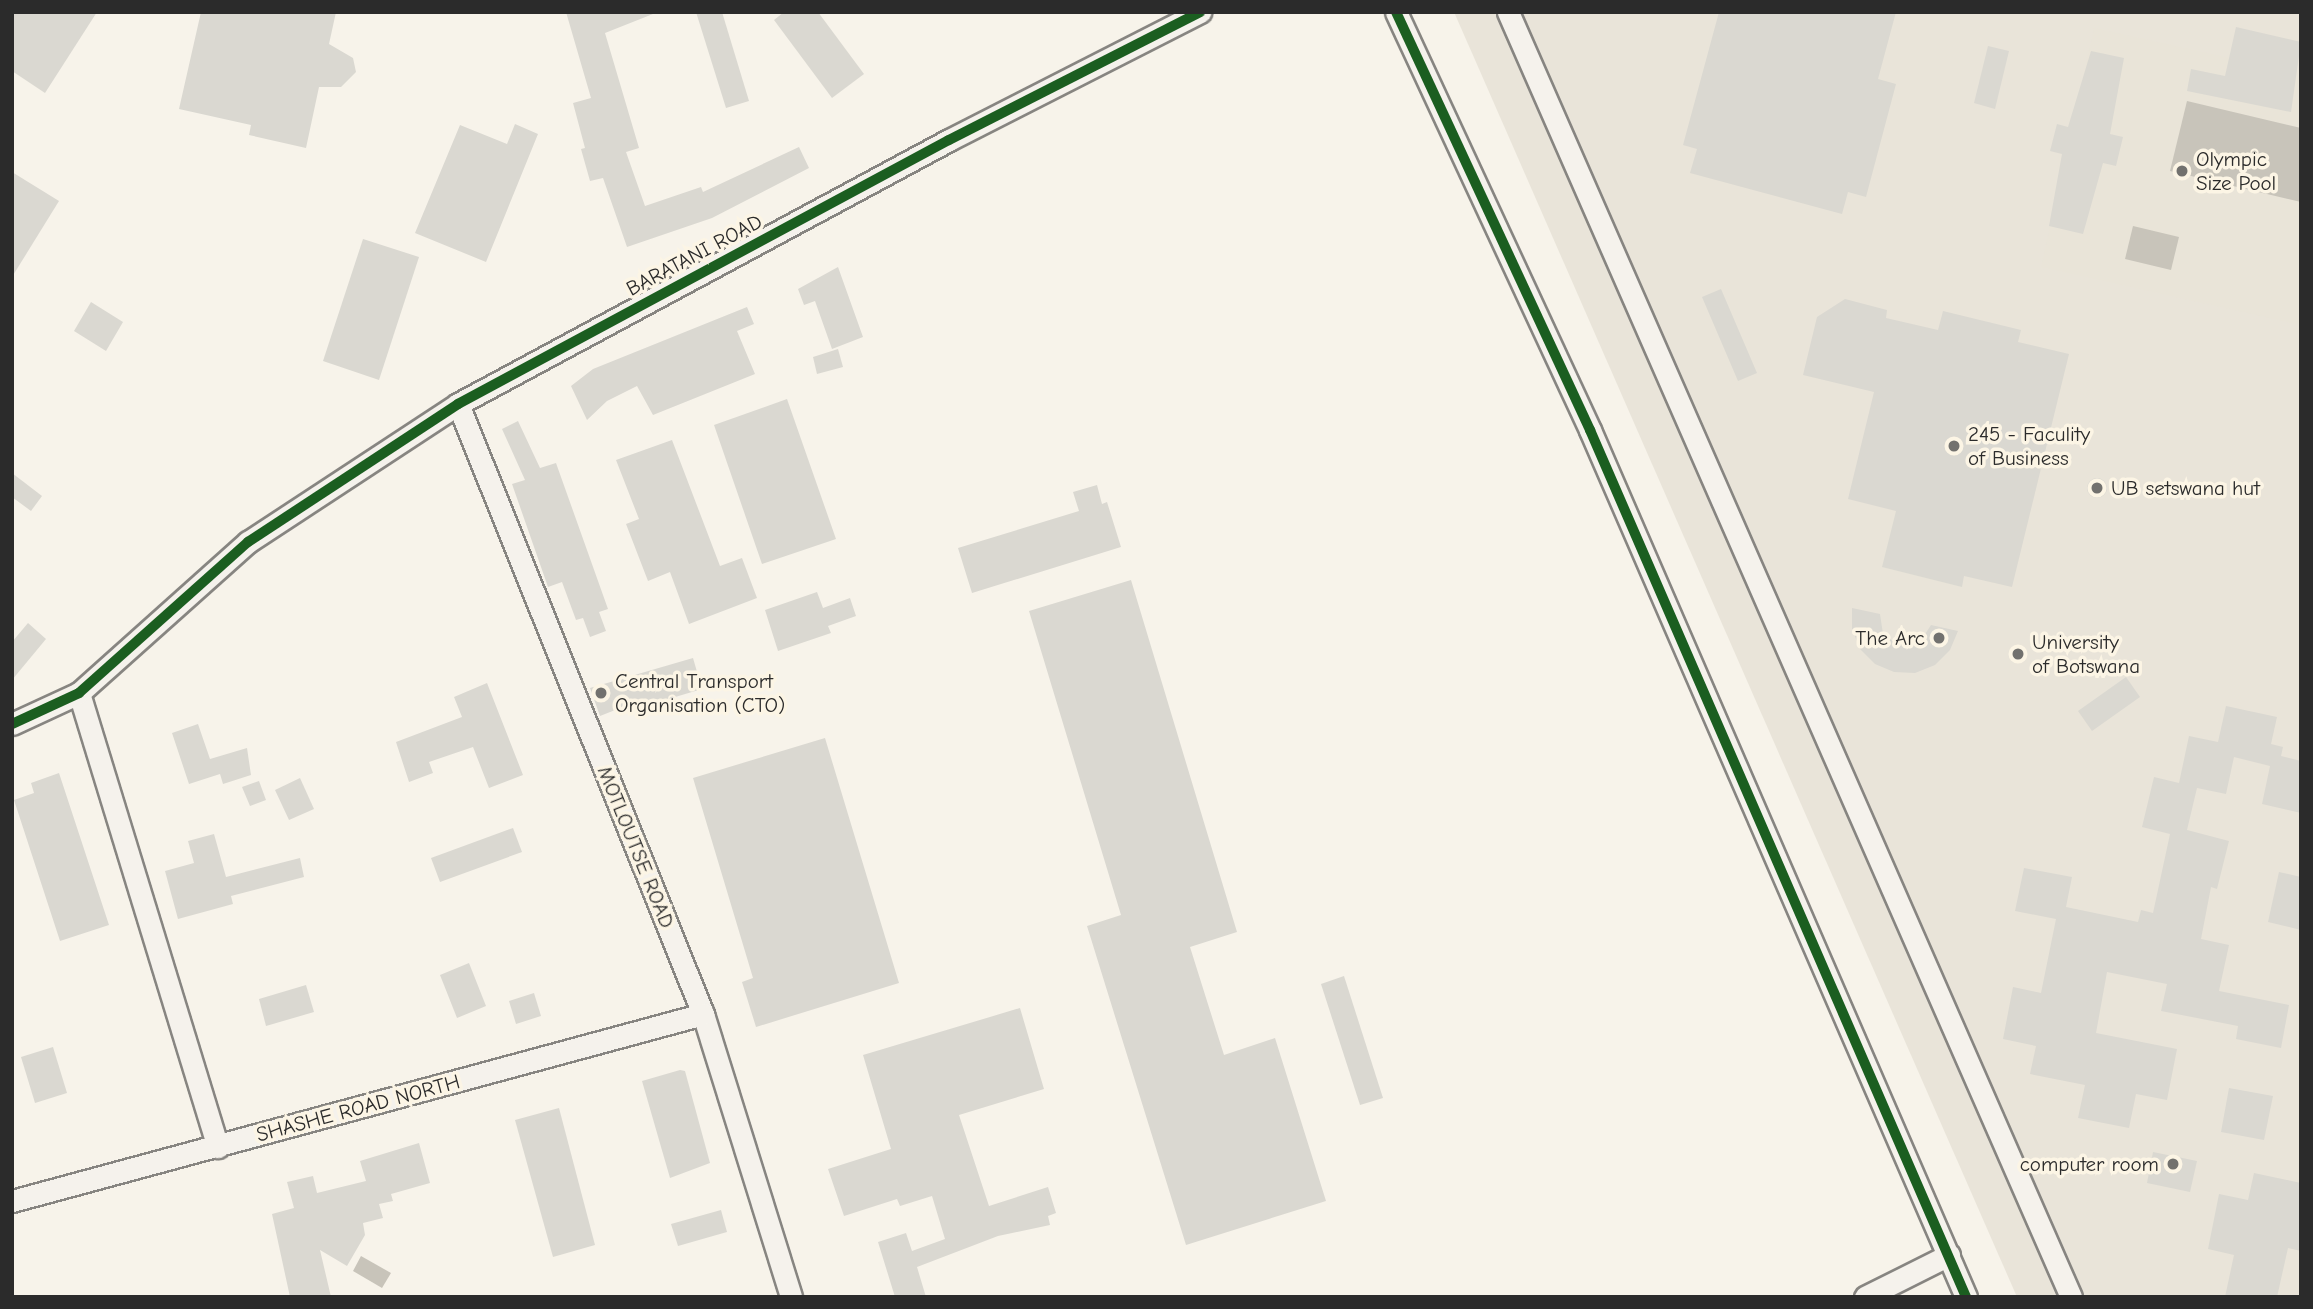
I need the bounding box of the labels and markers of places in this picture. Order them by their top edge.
place label: Olympic Size Pool [2196,146,2276,196]
marker: Olympic Size Pool [2174,163,2190,179]
place label: 245 - Faculity of Business [1968,421,2090,471]
marker: 245 - Faculity of Business [1946,438,1962,454]
place label: UB setswana hut [2111,475,2260,501]
marker: UB setswana hut [2089,480,2105,496]
place label: The Arc [1855,625,1925,651]
place label: University of Botswana [2032,629,2140,679]
marker: The Arc [1931,630,1947,646]
marker: University of Botswana [2010,646,2026,662]
place label: Central Transport Organisation (CTO) [615,668,785,718]
marker: Central Transport Organisation (CTO) [593,685,609,701]
place label: computer room [2020,1151,2159,1177]
marker: computer room [2165,1156,2181,1172]

